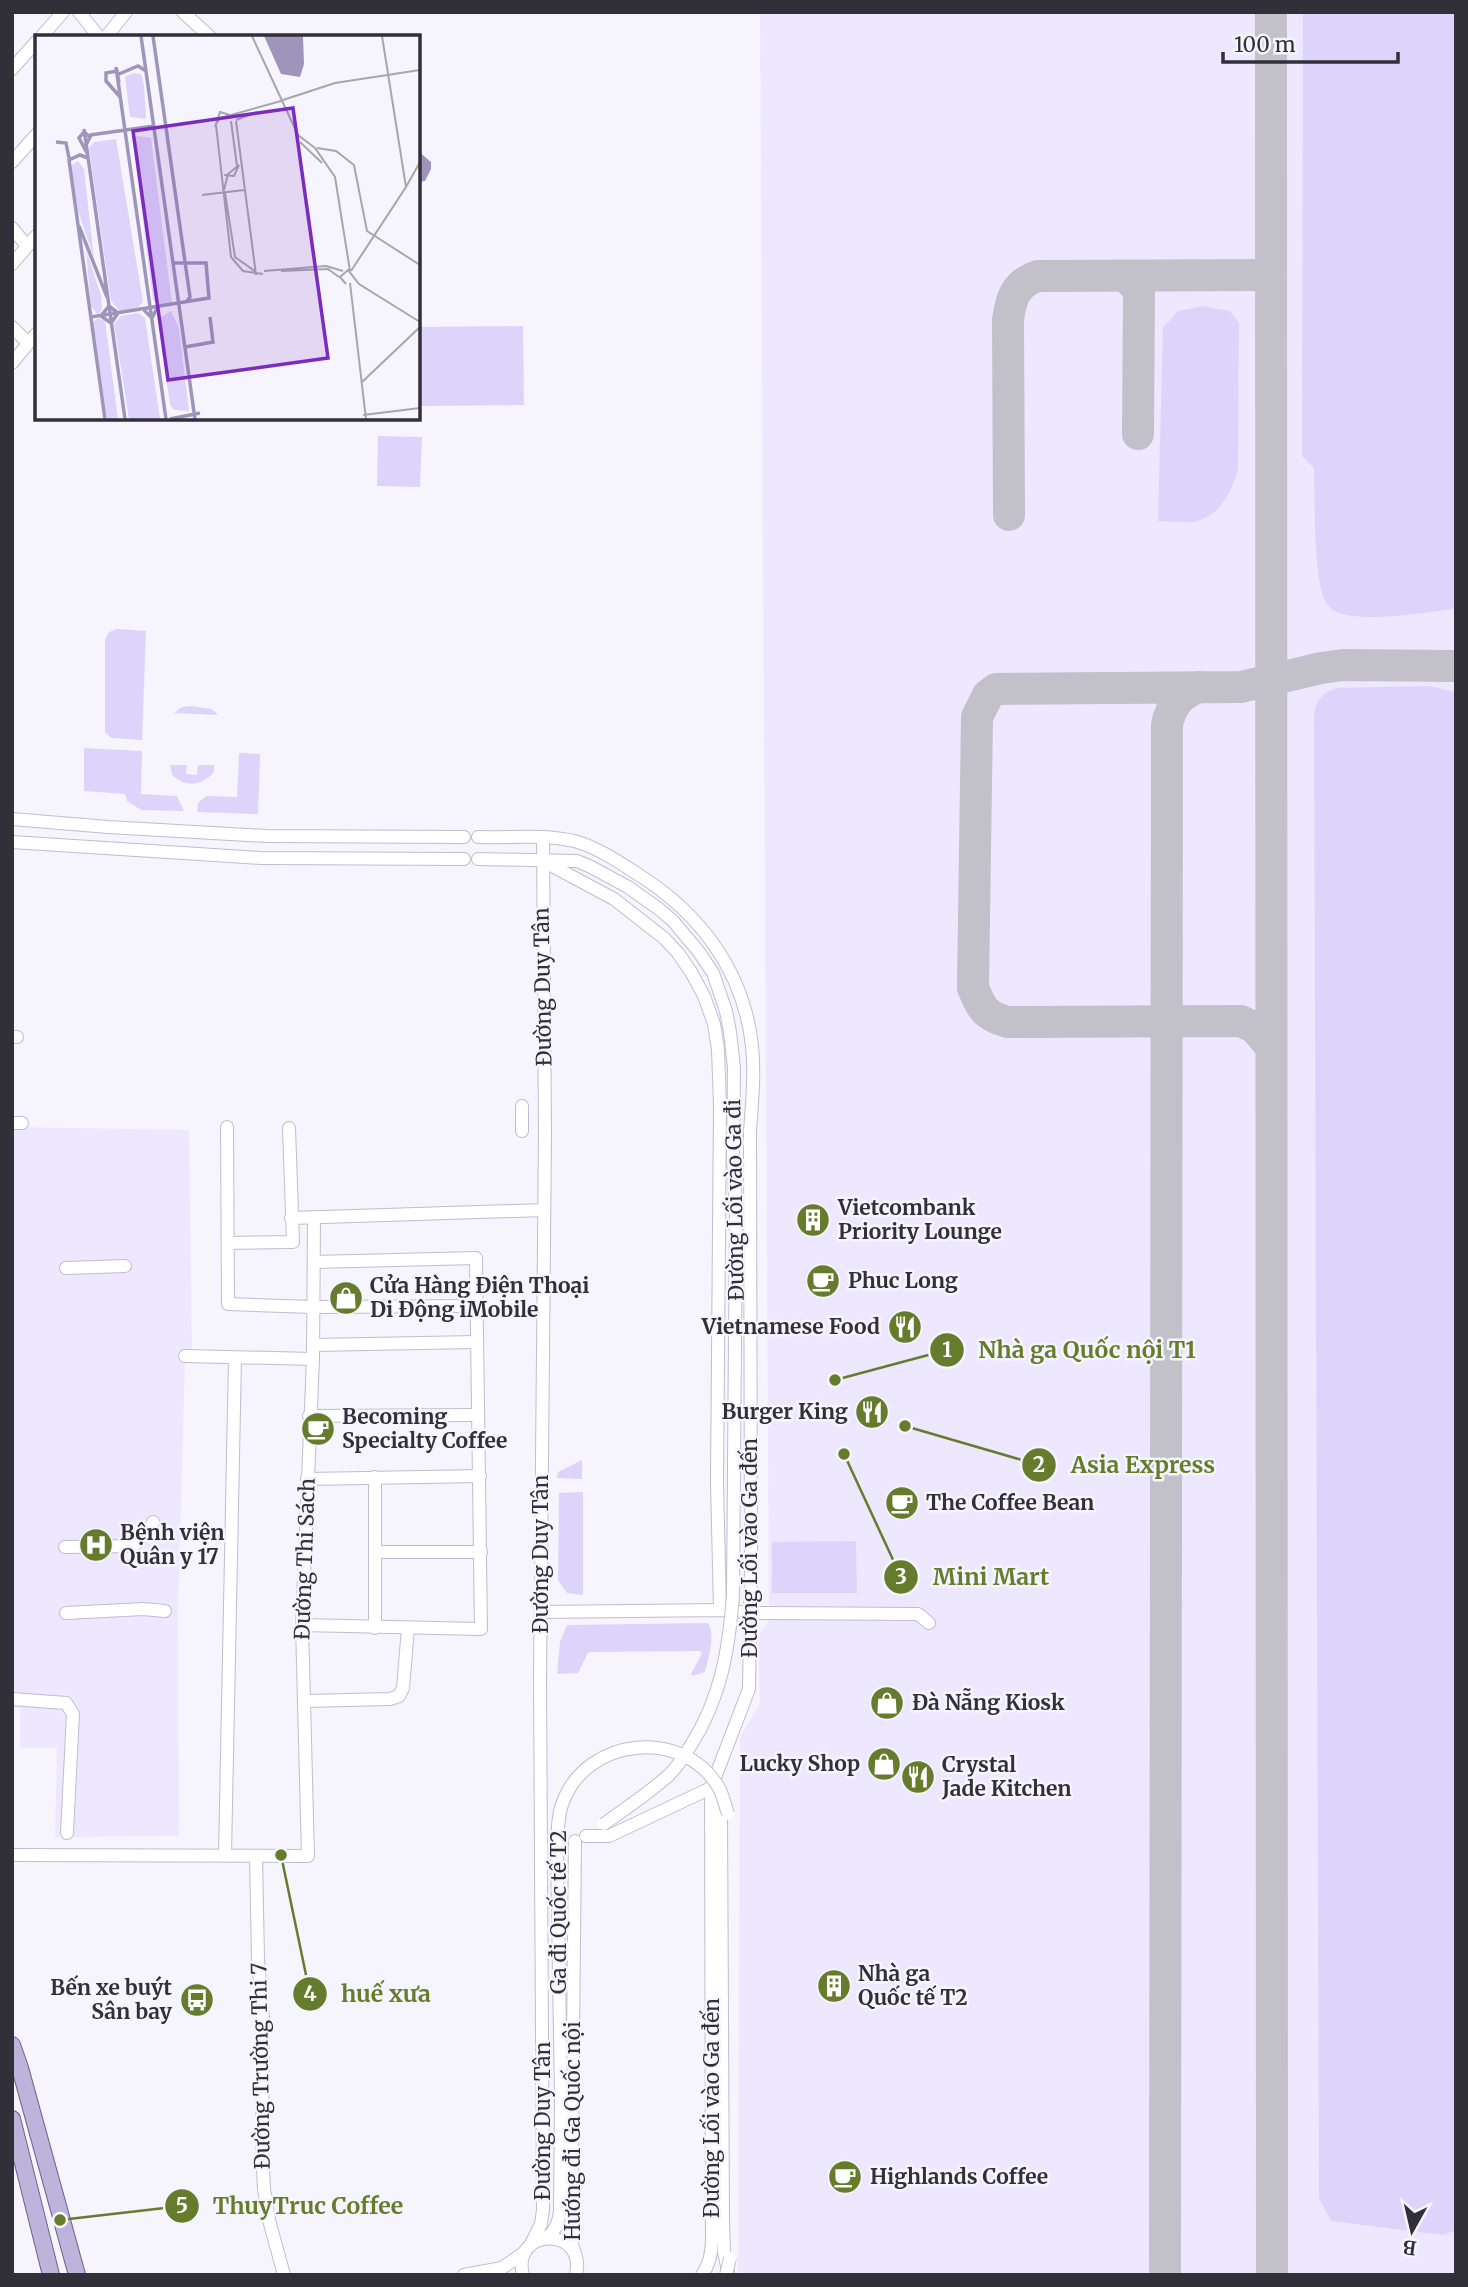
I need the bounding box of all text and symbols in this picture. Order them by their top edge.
scale bar [1223,21,1398,65]
text: 100 m [1234,31,1296,58]
inset map [35,35,420,420]
street label: Đường Duy Tân [528,907,557,1067]
street label: Đường Lối vào Ga đi [719,1099,750,1301]
place label: Vietcombank Priority Lounge [837,1194,1002,1245]
building icon: Vietcombank Priority Lounge [794,1201,832,1239]
cafe icon: Phuc Long [804,1262,842,1300]
place label: Phuc Long [848,1267,958,1294]
place label: Cửa Hàng Điện Thoại Di Động iMobile [370,1272,590,1323]
shop icon: Cửa Hàng Điện Thoại Di Động iMobile [327,1279,365,1317]
restaurant icon: Vietnamese Food [886,1308,924,1346]
place label: Vietnamese Food [701,1313,880,1340]
callout: Nhà ga Quốc nội T1 [930,1328,1210,1372]
text: Nhà ga Quốc nội T1 [978,1335,1196,1364]
text: 1 [942,1336,952,1363]
restaurant icon: Burger King [853,1393,891,1431]
place label: Burger King [722,1398,848,1425]
place label: Becoming Specialty Coffee [342,1403,507,1454]
cafe icon: Becoming Specialty Coffee [299,1410,337,1448]
street label: Đường Lối vào Ga đến [736,1438,763,1658]
callout: Asia Express [1021,1443,1229,1487]
text: Asia Express [1070,1450,1215,1479]
text: 2 [1033,1451,1045,1478]
street label: Đường Duy Tân [527,1474,554,1633]
street label: Đường Thi Sách [288,1478,321,1640]
cafe icon: The Coffee Bean [883,1484,921,1522]
place label: The Coffee Bean [926,1489,1094,1516]
place label: Bệnh viện Quân y 17 [120,1519,225,1570]
hospital icon: Bệnh viện Quân y 17 [77,1526,115,1564]
callout: Mini Mart [884,1555,1063,1599]
text: Mini Mart [933,1562,1049,1591]
text: 3 [895,1563,907,1590]
shop icon: Đà Nẵng Kiosk [868,1684,906,1722]
place label: Đà Nẵng Kiosk [912,1688,1065,1716]
shop icon: Lucky Shop [865,1745,903,1783]
place label: Lucky Shop [739,1750,860,1777]
place label: Crystal Jade Kitchen [941,1751,1072,1802]
restaurant icon: Crystal Jade Kitchen [899,1758,937,1796]
street label: Ga đi Quốc tế T2 [545,1830,572,1994]
place label: Nhà ga Quốc tế T2 [858,1960,968,2011]
street label: Đường Trường Thi 7 [245,1962,276,2170]
building icon: Nhà ga Quốc tế T2 [815,1967,853,2005]
callout: huế xưa [292,1972,445,2016]
place label: Bến xe buýt Sân bay [50,1974,173,2025]
text: huế xưa [341,1979,431,2008]
text: 4 [303,1980,317,2007]
bus stop icon: Bến xe buýt Sân bay [178,1981,216,2019]
street label: Đường Lối vào Ga đến [698,1998,725,2218]
street label: Hướng đi Ga Quốc nội [559,2021,586,2241]
street label: Đường Duy Tân [529,2041,556,2200]
cafe icon: Highlands Coffee [826,2158,864,2196]
place label: Highlands Coffee [870,2163,1048,2190]
callout: ThuyTruc Coffee [164,2184,418,2228]
text: ThuyTruc Coffee [213,2191,403,2220]
text: 5 [176,2192,188,2219]
north arrow [1377,2196,1447,2266]
text: B [1401,2235,1418,2261]

